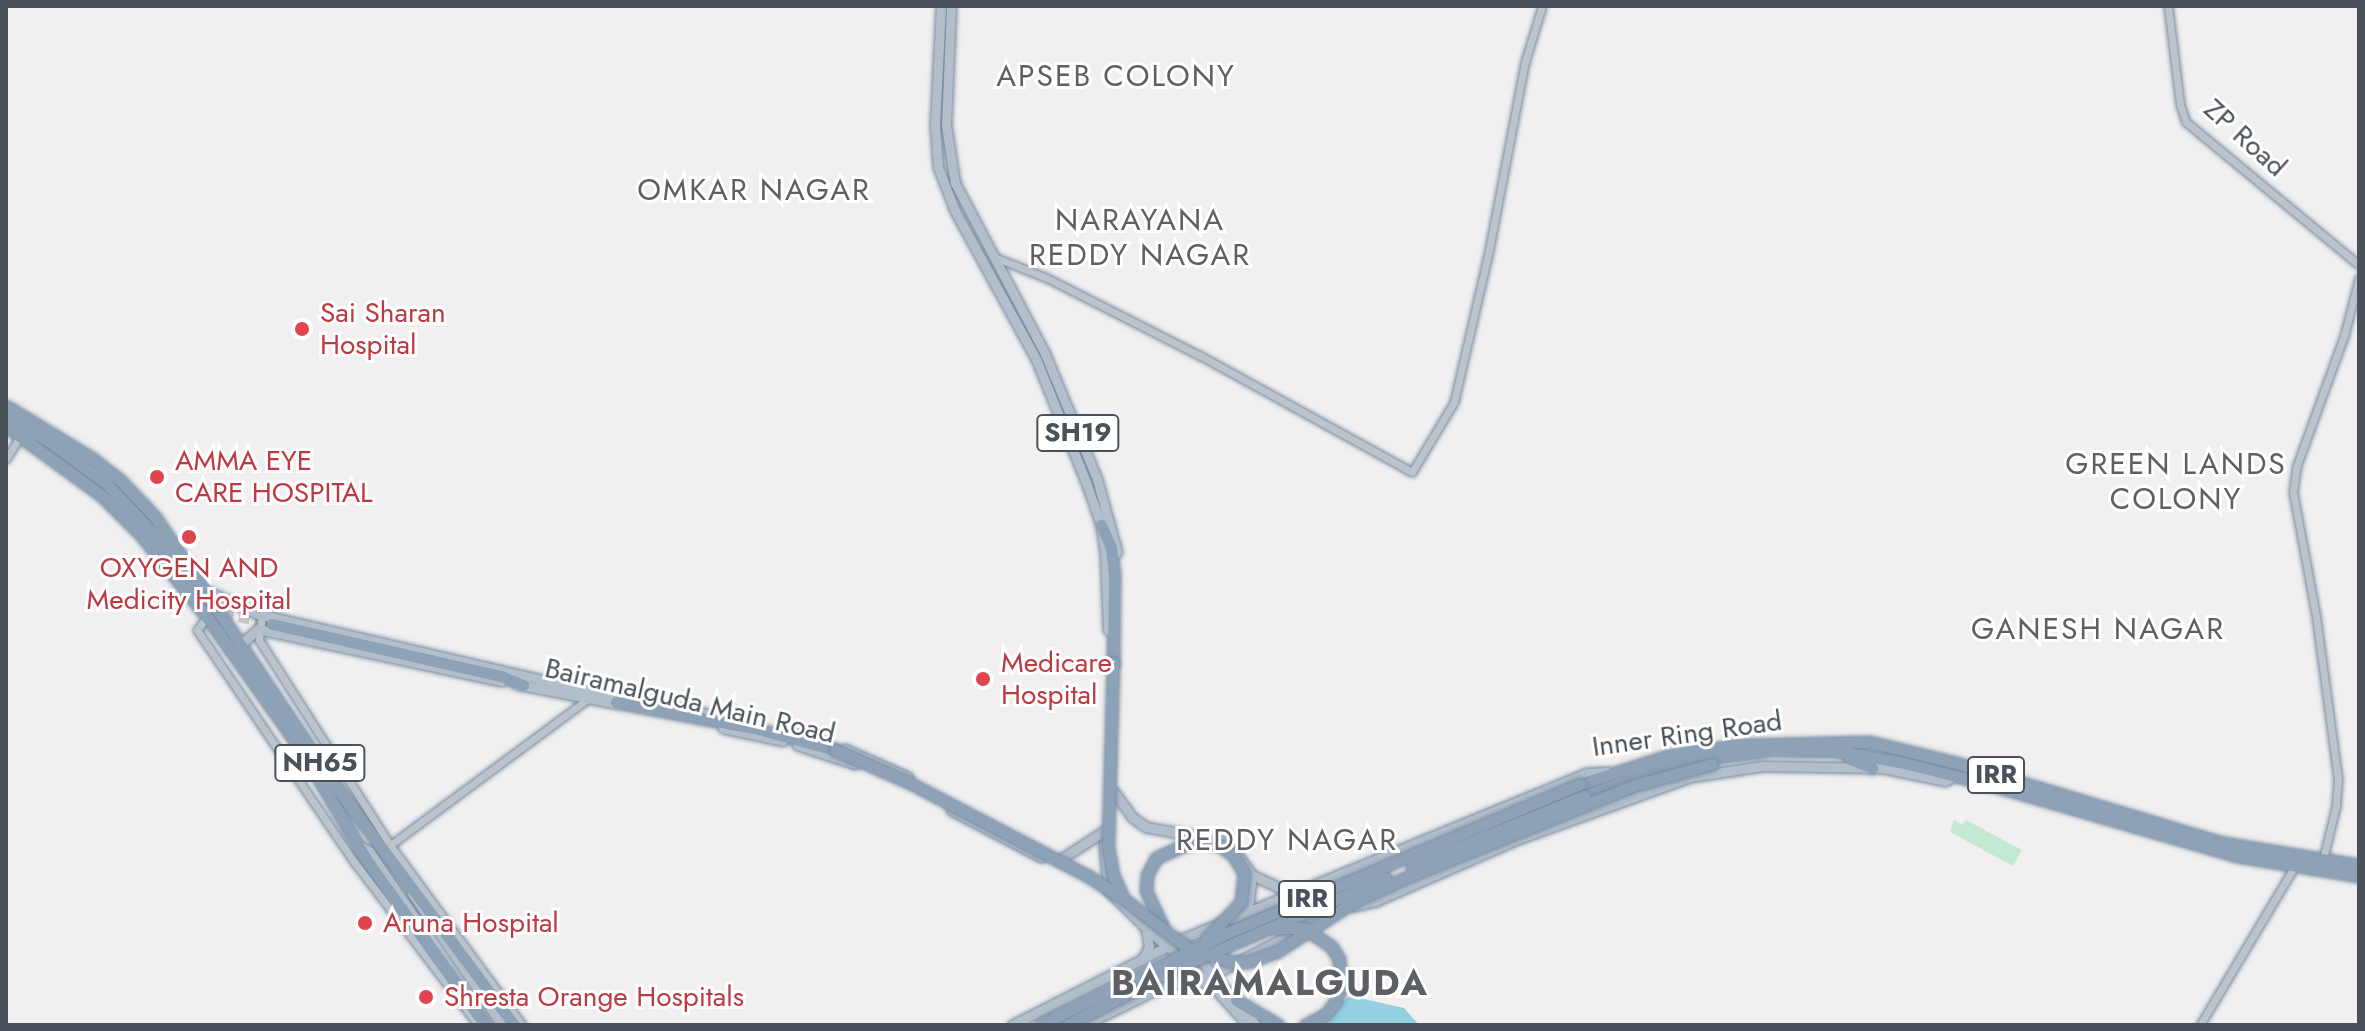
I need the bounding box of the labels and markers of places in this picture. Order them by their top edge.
place label: Sai Sharan Hospital [320,296,446,362]
marker: Sai Sharan Hospital [291,318,313,340]
place label: AMMA EYE CARE HOSPITAL [175,444,373,510]
marker: AMMA EYE CARE HOSPITAL [146,466,168,488]
marker: OXYGEN AND Medicity Hospital [178,526,200,548]
place label: OXYGEN AND Medicity Hospital [87,551,291,617]
place label: Medicare Hospital [1001,646,1112,712]
marker: Medicare Hospital [972,668,994,690]
place label: Aruna Hospital [383,906,559,940]
marker: Aruna Hospital [354,912,376,934]
place label: Shresta Orange Hospitals [444,980,744,1014]
marker: Shresta Orange Hospitals [415,986,437,1008]

